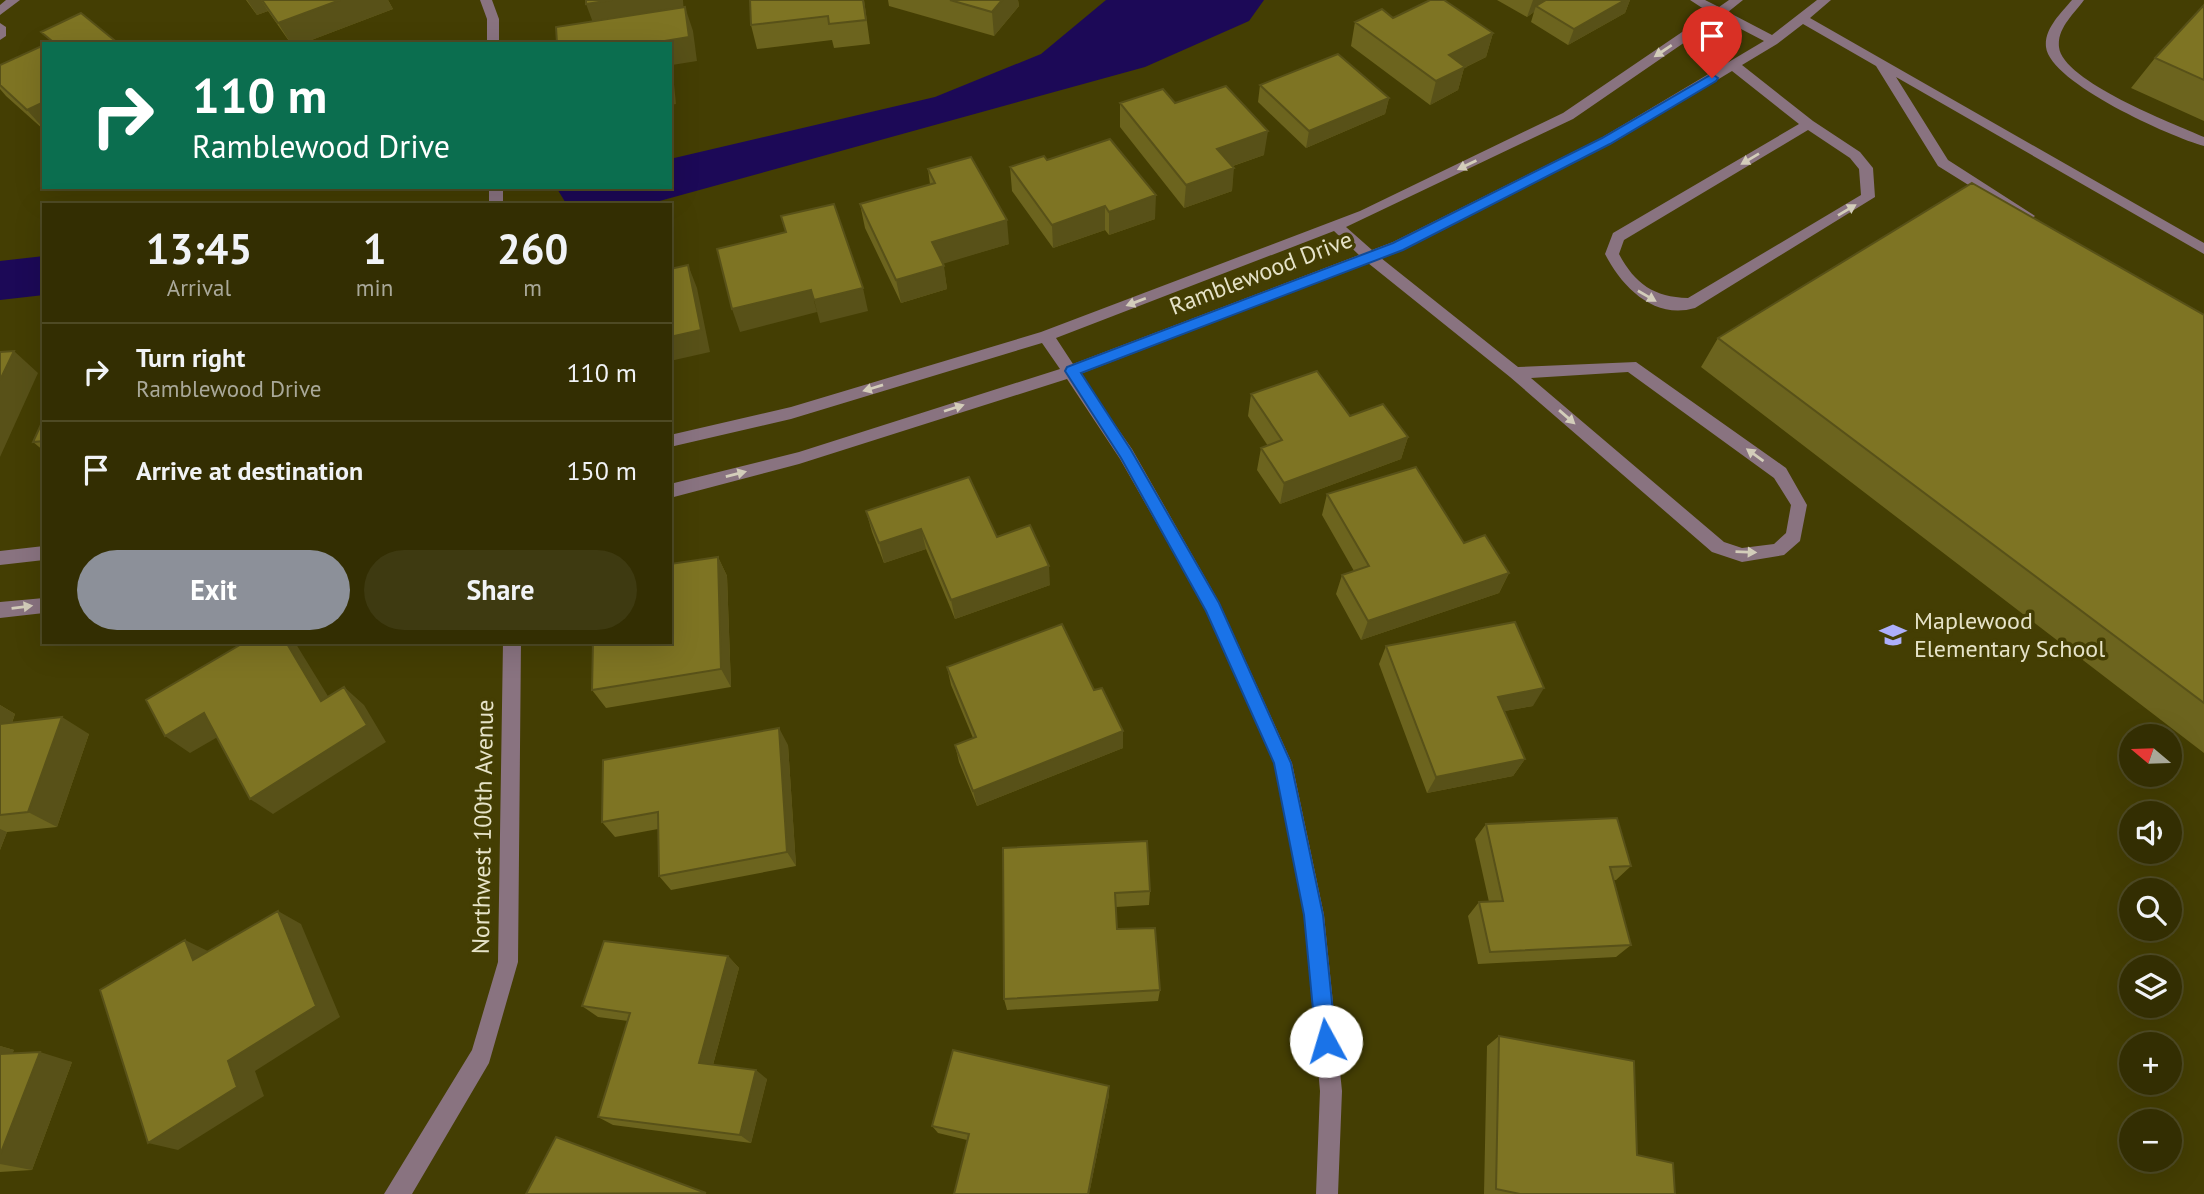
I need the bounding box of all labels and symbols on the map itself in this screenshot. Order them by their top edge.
pin [1682,6,1742,78]
one-way arrow [1653,45,1673,58]
one-way arrow [1740,153,1759,165]
one-way arrow [1457,159,1477,171]
one-way arrow [1837,203,1856,216]
street label: Ramblewood Drive [1165,223,1357,322]
one-way arrow [1638,290,1657,303]
one-way arrow [1125,297,1146,308]
one-way arrow [862,384,883,394]
one-way arrow [944,403,965,413]
one-way arrow [1558,409,1576,425]
one-way arrow [1746,448,1764,462]
one-way arrow [725,468,747,479]
one-way arrow [1735,547,1757,558]
one-way arrow [11,602,33,613]
place label: Maplewood Elementary School [1914,605,2105,664]
school or university icon: Maplewood Elementary School [1878,620,1908,650]
street label: Northwest 100th Avenue [465,699,500,954]
north arrow [2119,724,2182,788]
position arrow [1289,1004,1363,1078]

